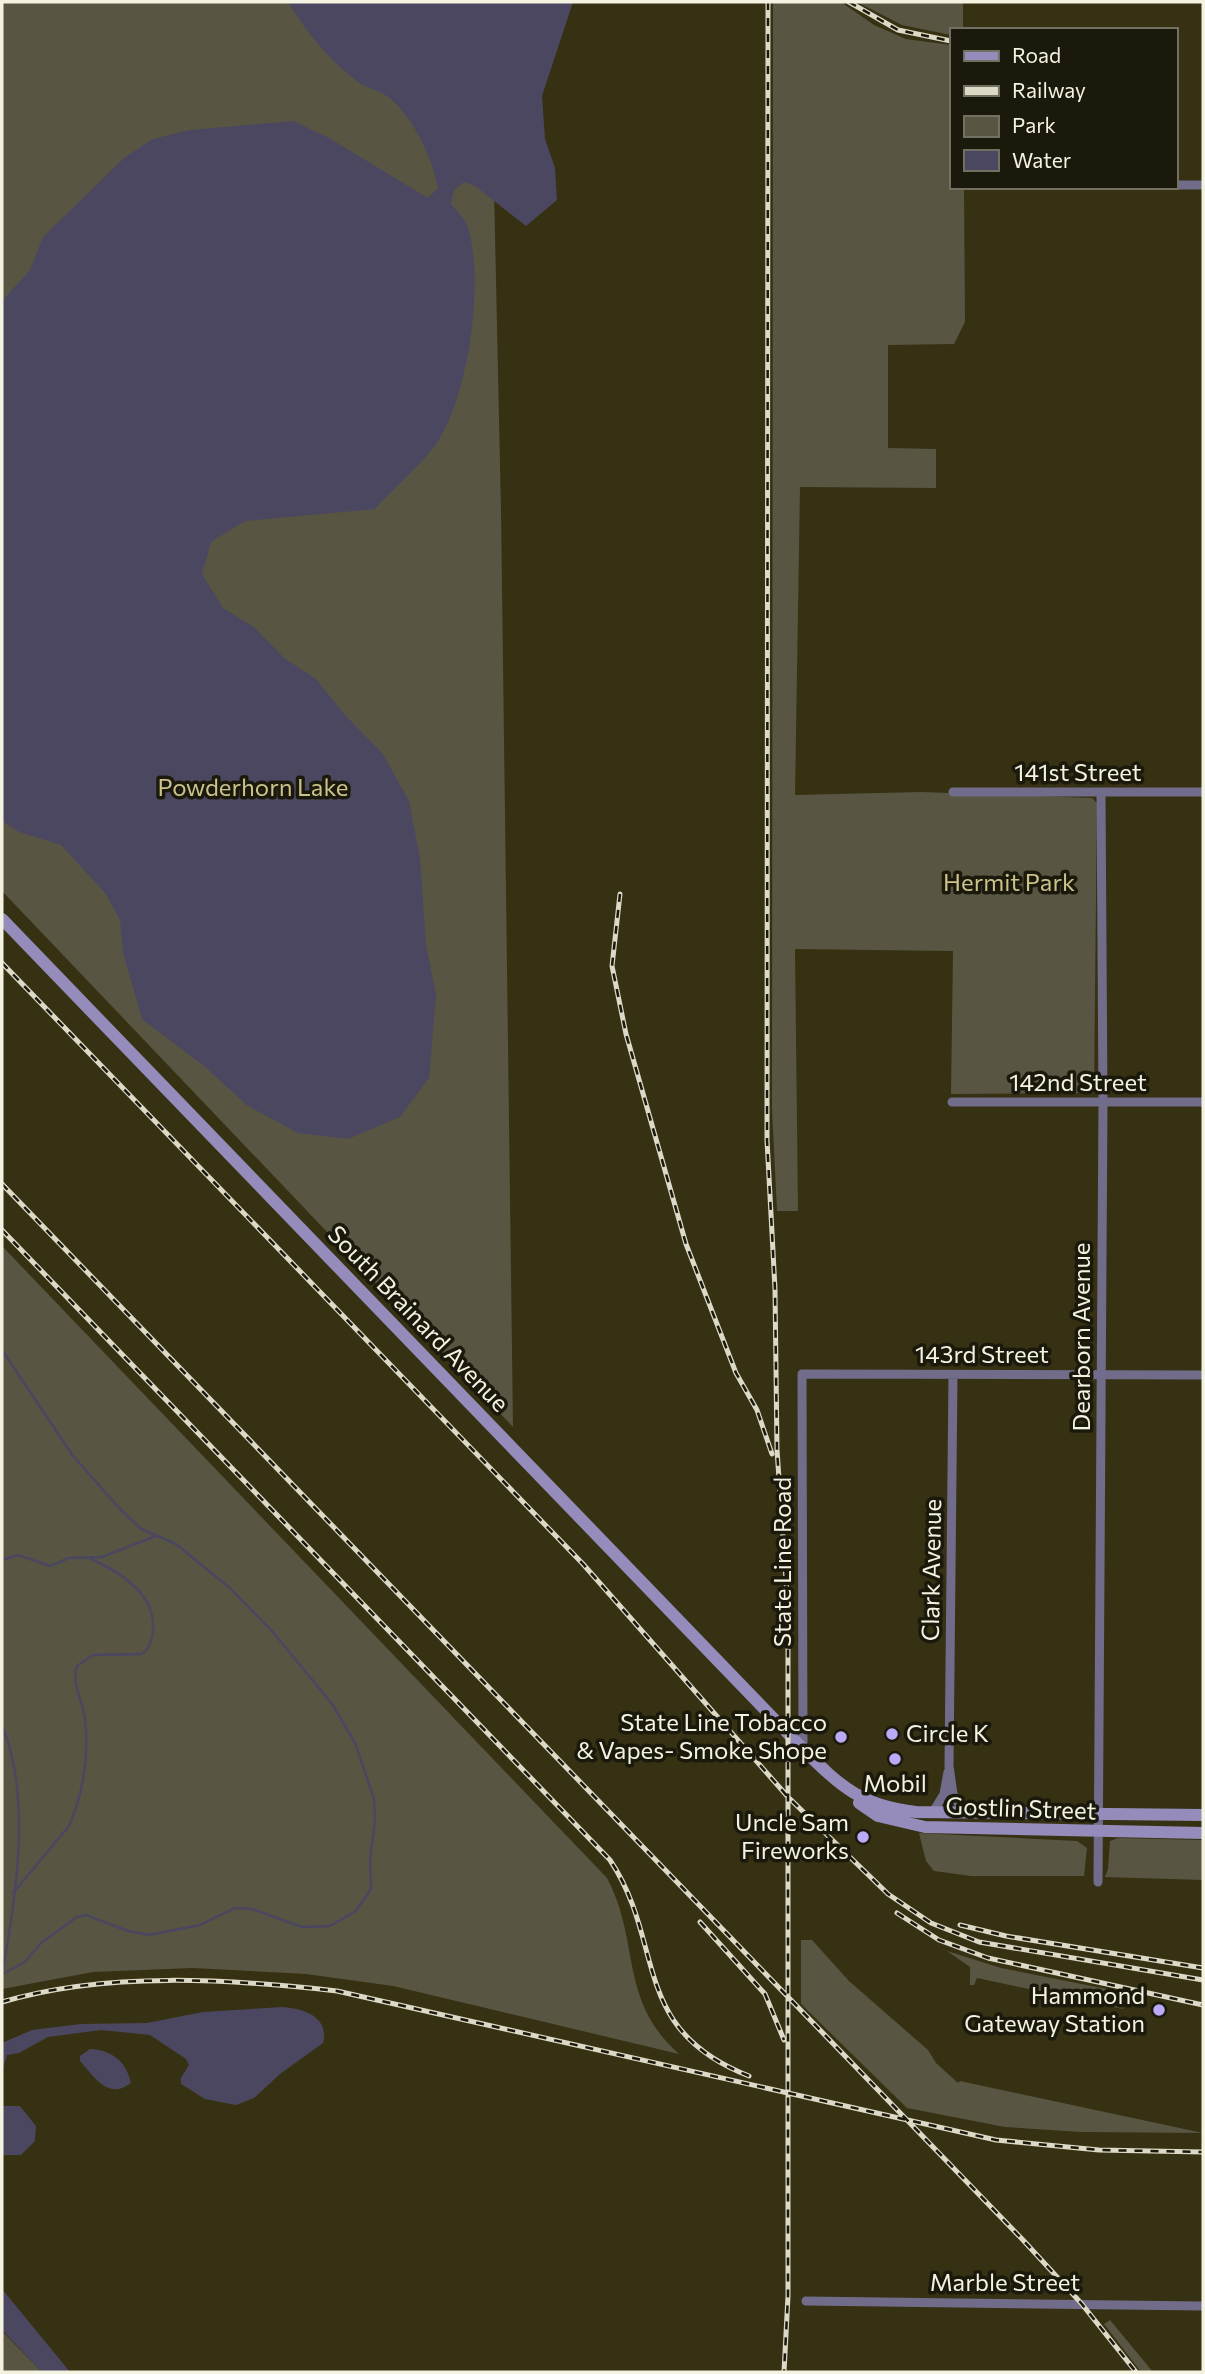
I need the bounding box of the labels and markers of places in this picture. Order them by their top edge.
place label: State Line Tobacco & Vapes- Smoke Shope [576,1707,827,1764]
place label: Circle K [906,1718,989,1747]
marker: Circle K [884,1726,900,1742]
marker: State Line Tobacco & Vapes- Smoke Shope [833,1729,849,1745]
marker: Mobil [887,1751,903,1767]
place label: Mobil [863,1768,927,1797]
place label: Uncle Sam Fireworks [735,1807,849,1864]
marker: Uncle Sam Fireworks [855,1829,871,1845]
place label: Hammond Gateway Station [964,1980,1145,2037]
marker: Hammond Gateway Station [1151,2002,1167,2018]

